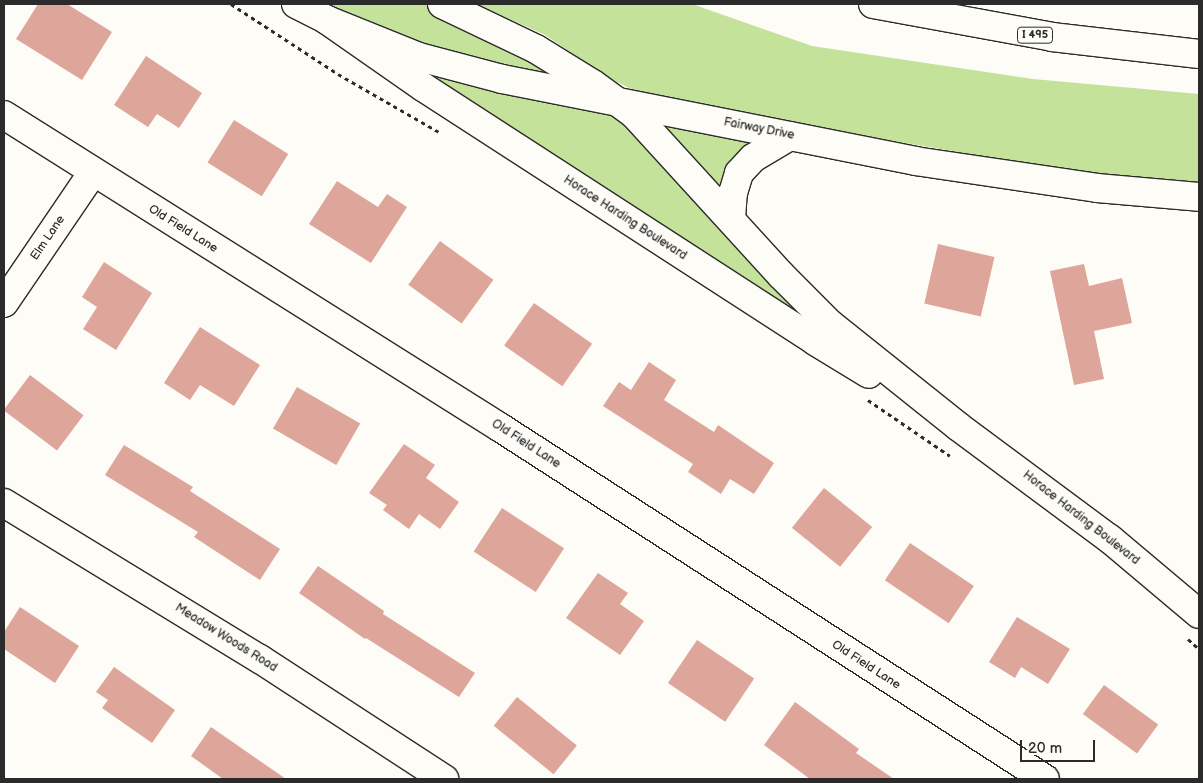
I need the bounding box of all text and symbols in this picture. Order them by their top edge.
road number: I 495 [1016,26,1054,44]
street label: Fairway Drive [722,115,796,143]
street label: Horace Harding Boulevard [561,173,689,263]
street label: Old Field Lane [146,202,220,256]
street label: Elm Lane [28,213,68,263]
street label: Old Field Lane [489,416,563,472]
street label: Horace Harding Boulevard [1020,468,1142,568]
street label: Meadow Woods Road [172,601,280,675]
street label: Old Field Lane [829,637,903,693]
scale bar [1023,730,1098,762]
text: 20 m [1028,739,1062,758]

